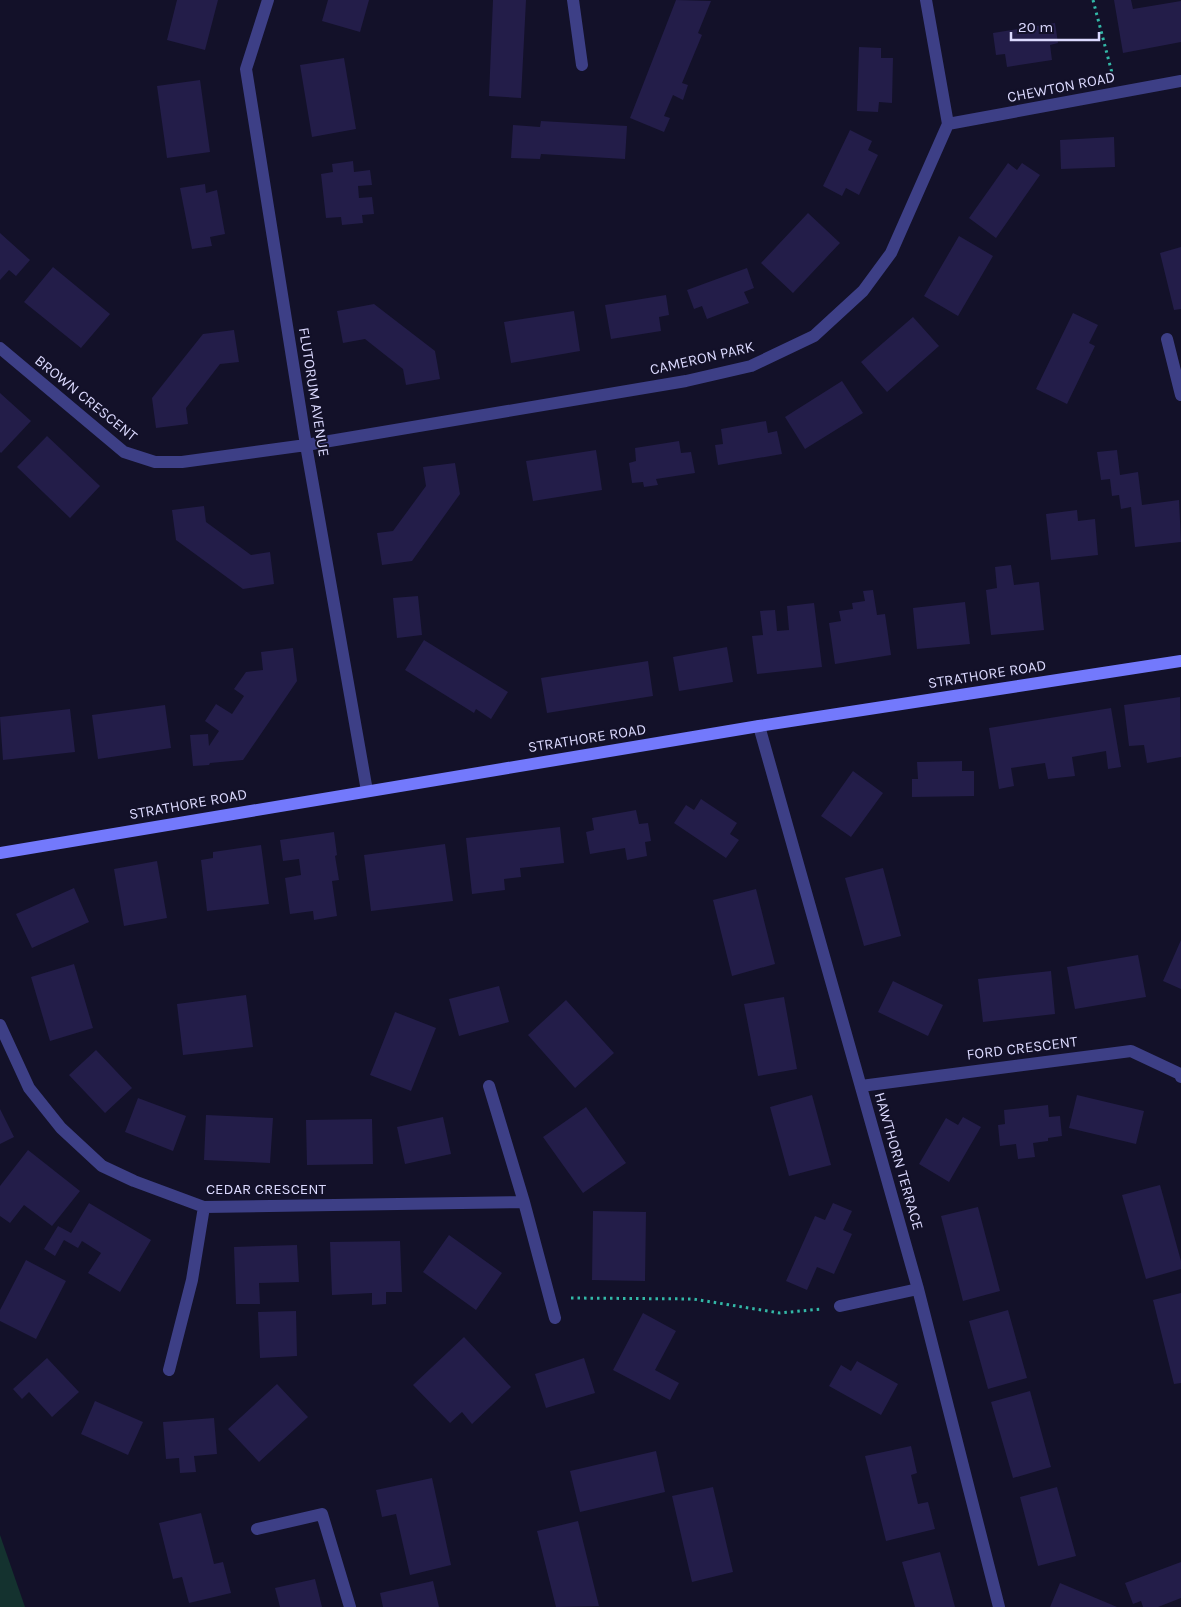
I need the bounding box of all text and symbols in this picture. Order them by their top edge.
scale bar [1011,10,1098,42]
text: 20 m [1018,18,1053,36]
street label: CHEWTON ROAD [1006,68,1116,106]
street label: FLUTORUM AVENUE [295,326,333,458]
street label: CAMERON PARK [648,337,756,379]
street label: BROWN CRESCENT [31,351,141,445]
street label: STRATHORE ROAD [927,656,1047,692]
street label: STRATHORE ROAD [527,720,647,756]
street label: STRATHORE ROAD [128,785,248,823]
street label: FORD CRESCENT [966,1032,1079,1064]
street label: HAWTHORN TERRACE [871,1090,927,1232]
street label: CEDAR CRESCENT [206,1180,327,1198]

